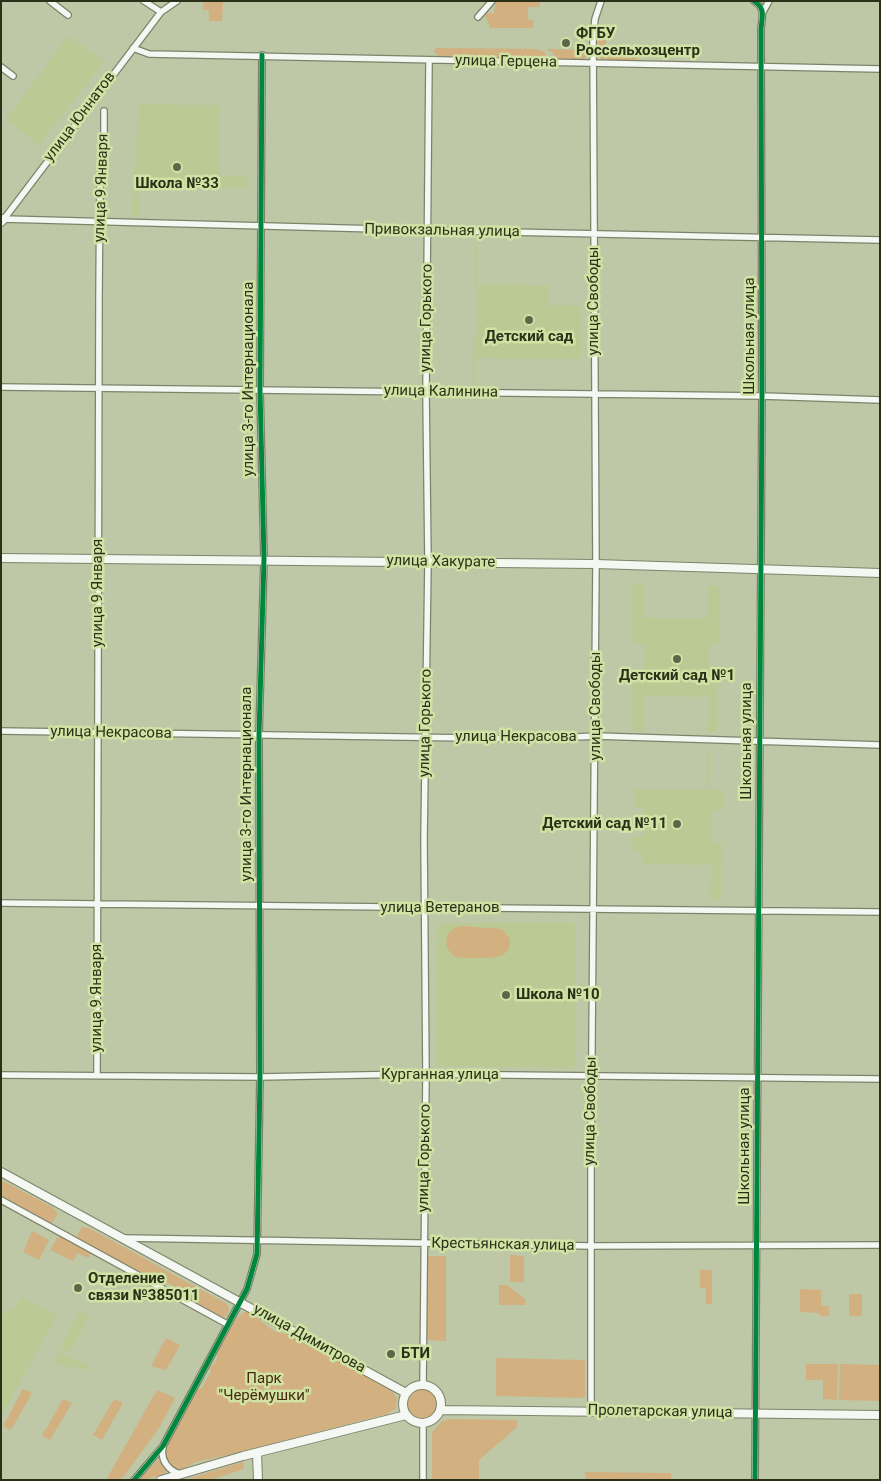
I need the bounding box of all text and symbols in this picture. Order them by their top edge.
place label: ФГБУ Россельхозцентр [576,25,700,60]
marker: ФГБУ Россельхозцентр [560,37,572,49]
street label: улица Герцена [455,52,557,72]
street label: улица Юннатов [40,69,120,165]
street label: улица 9 Января [91,133,113,243]
marker: Школа №33 [171,161,183,173]
place label: Школа №33 [135,175,219,193]
street label: Привокзальная улица [364,221,520,241]
street label: улица Свободы [585,247,603,355]
street label: улица Горького [417,264,437,372]
street label: Школьная улица [741,277,759,395]
street label: улица 3-го Интернационала [240,282,258,476]
marker: Детский сад [523,314,535,326]
place label: Детский сад [485,328,573,346]
street label: улица Калинина [384,382,498,402]
street label: улица 9 Января [89,539,107,647]
street label: улица Хакурате [386,552,496,572]
street label: улица Свободы [587,652,605,760]
marker: Детский сад №1 [671,653,683,665]
place label: Детский сад №1 [619,667,735,685]
street label: улица Горького [416,669,436,777]
street label: Школьная улица [738,682,756,800]
street label: улица 3-го Интернационала [238,687,256,881]
street label: улица Некрасова [50,723,172,743]
street label: улица Некрасова [455,728,577,746]
place label: Детский сад №11 [542,815,667,833]
marker: Детский сад №11 [671,818,683,830]
street label: улица Ветеранов [380,899,500,917]
street label: улица 9 Января [88,944,106,1052]
place label: Школа №10 [516,986,600,1004]
marker: Школа №10 [500,989,512,1001]
street label: улица Свободы [581,1056,601,1166]
street label: Курганная улица [381,1066,499,1084]
street label: Школьная улица [736,1087,754,1205]
street label: улица Горького [415,1104,435,1212]
street label: Крестьянская улица [431,1235,575,1255]
place label: Отделение связи №385011 [88,1270,199,1305]
marker: Отделение связи №385011 [72,1282,84,1294]
street label: улица Димитрова [250,1301,368,1377]
place label: БТИ [401,1345,430,1363]
marker: БТИ [385,1348,397,1360]
park label: Парк "Черёмушки" [218,1370,310,1405]
street label: Пролетарская улица [587,1402,733,1422]

